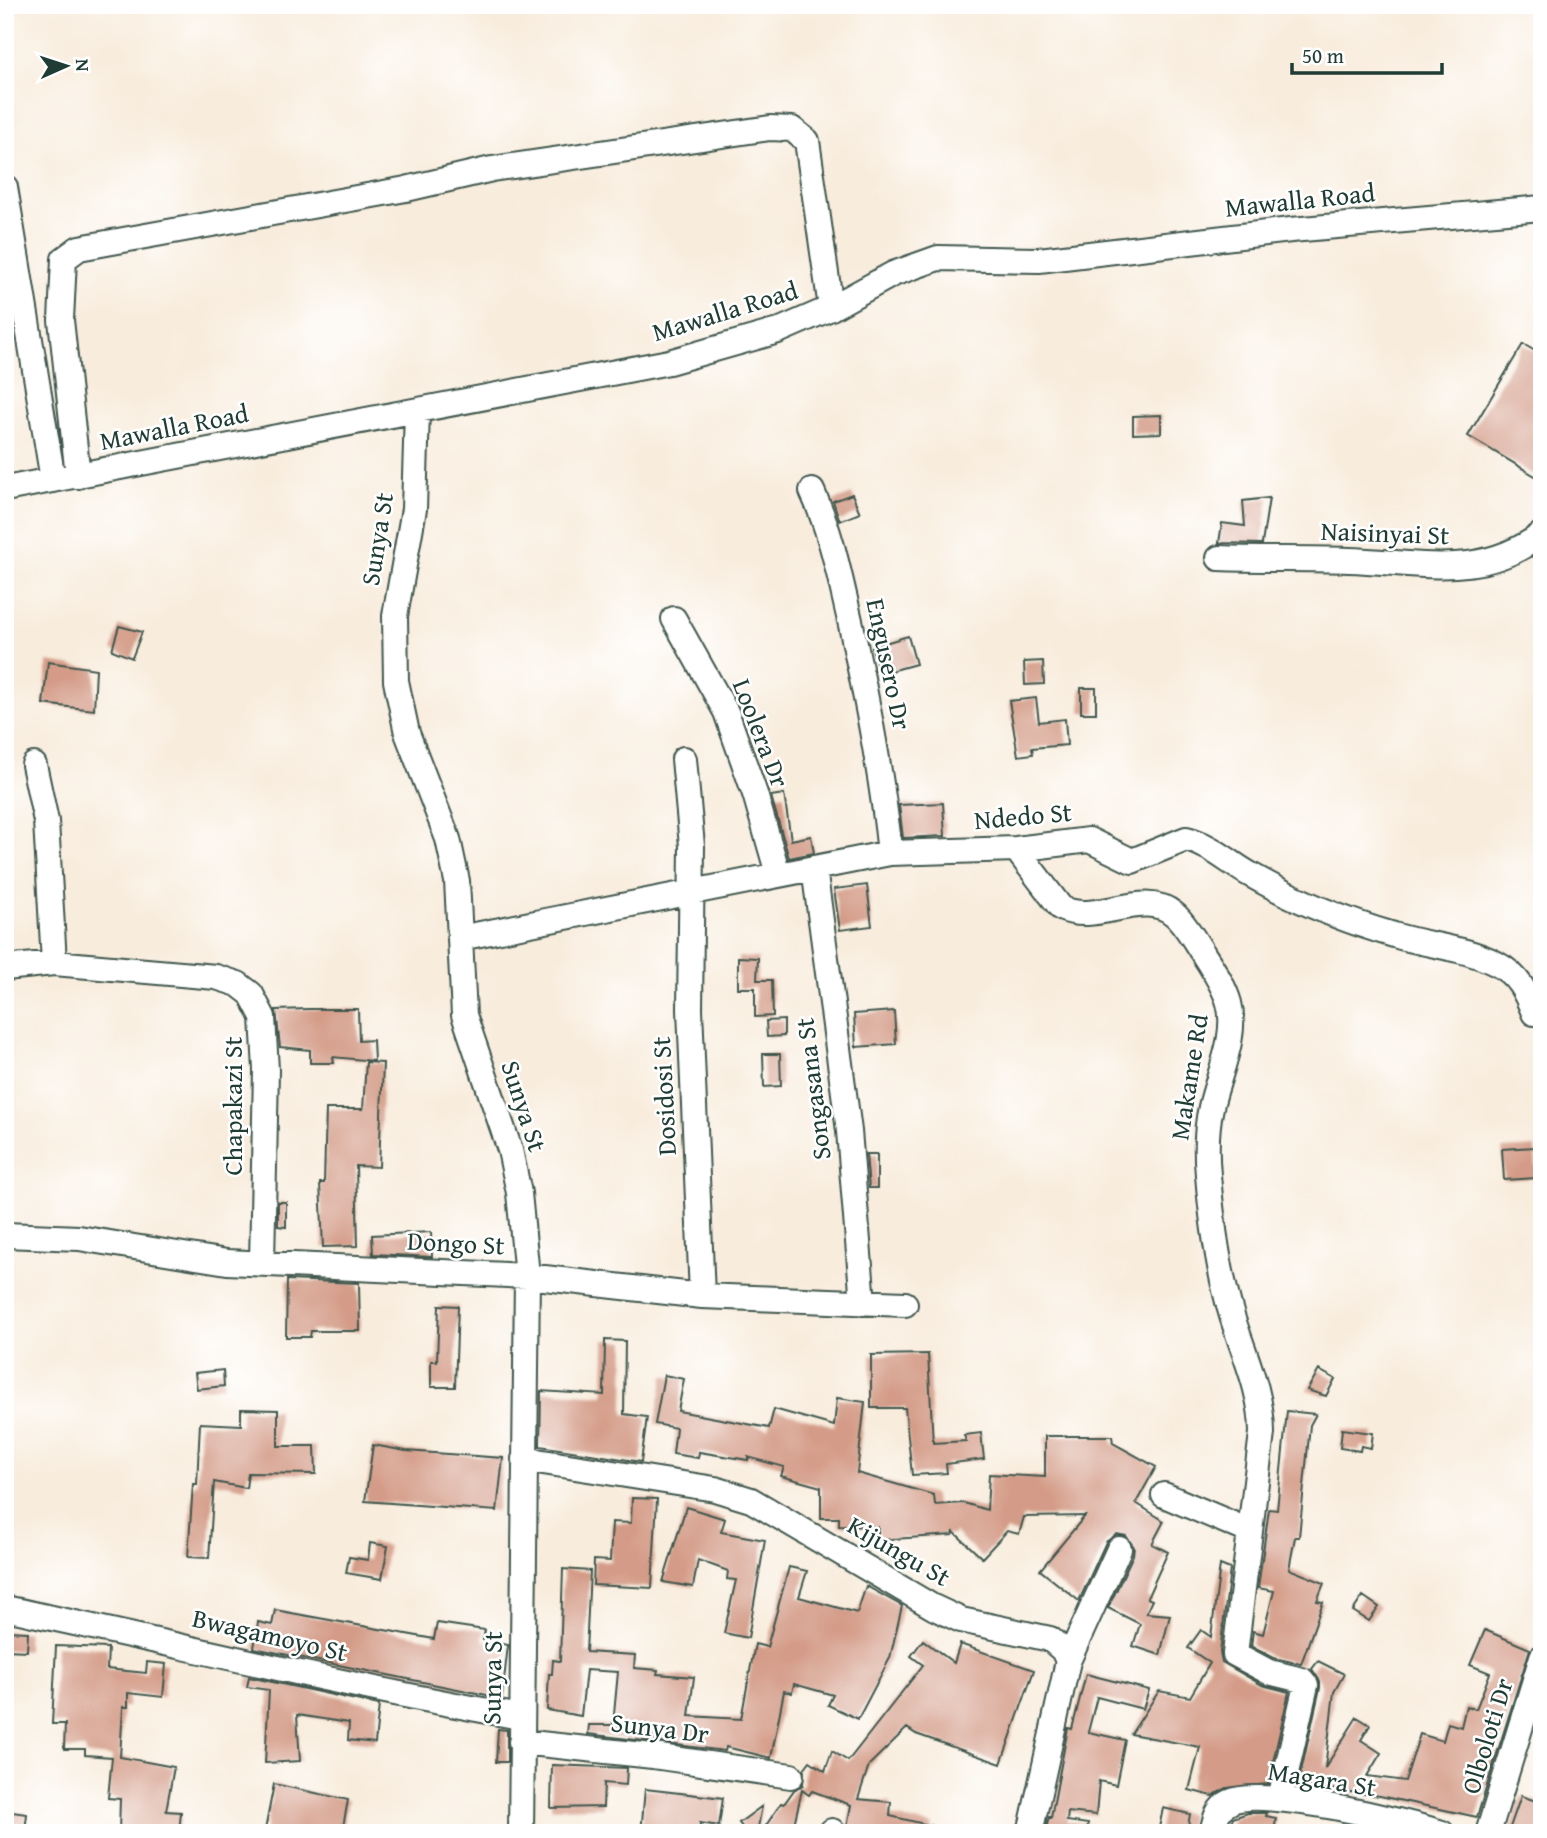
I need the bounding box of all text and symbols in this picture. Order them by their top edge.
north arrow [32,32,102,102]
scale bar [1292,32,1442,76]
text: 50 m [1302,40,1344,71]
text: N [69,58,97,72]
street label: Mawalla Road [1223,172,1377,227]
street label: Mawalla Road [647,270,803,351]
street label: Mawalla Road [96,393,252,460]
street label: Sunya St [350,490,403,588]
street label: Naisinyai St [1320,511,1450,554]
street label: Engusero Dr [857,595,922,733]
street label: Loolera Dr [723,673,800,793]
street label: Ndedo St [973,792,1073,839]
street label: Makame Rd [1159,1011,1218,1143]
street label: Songasana St [784,1016,841,1162]
street label: Chapakazi St [213,1036,252,1176]
street label: Dosidosi St [641,1036,686,1156]
street label: Sunya St [491,1055,558,1156]
street label: Dongo St [406,1220,506,1265]
street label: Kijungu St [841,1505,958,1596]
street label: Bwagamoyo St [189,1598,352,1671]
street label: Sunya St [471,1631,512,1725]
street label: Olboloti Dr [1450,1673,1523,1799]
street label: Sunya Dr [609,1702,712,1753]
street label: Magara St [1265,1751,1379,1806]

